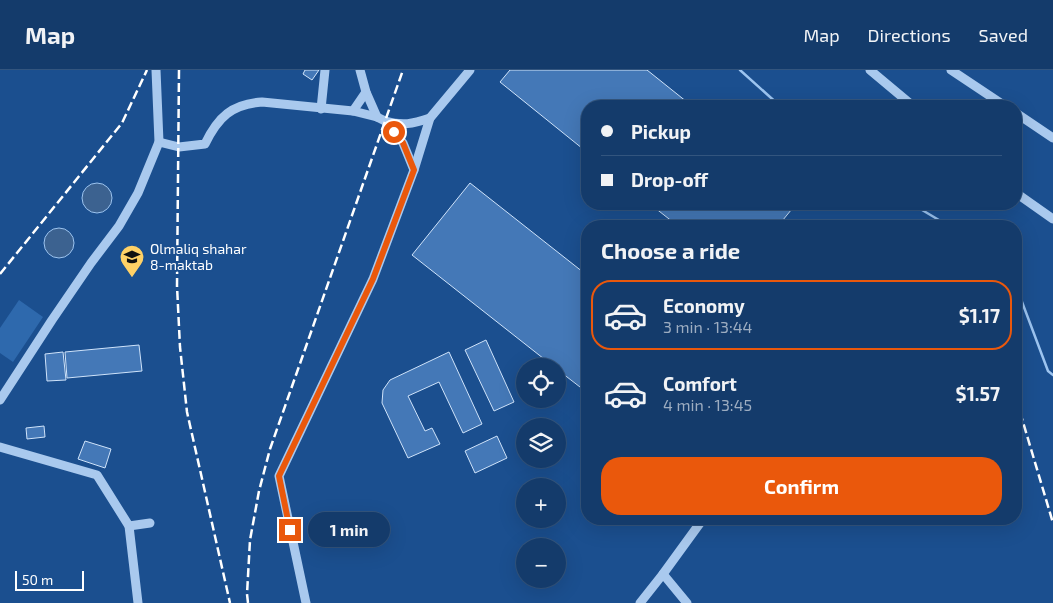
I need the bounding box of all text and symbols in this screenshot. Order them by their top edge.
text: Map [25,20,75,49]
text: Map [803,24,840,46]
text: Directions [868,24,951,46]
text: Saved [979,24,1028,46]
text: Pickup [631,120,691,143]
route start [383,121,405,143]
text: Drop-off [631,168,708,191]
text: Choose a ride [601,237,740,263]
place label: Olmaliq shahar 8-maktab [150,240,247,273]
school or university icon: Olmaliq shahar 8-maktab [119,244,145,278]
icon: car [603,293,648,338]
text: Economy [663,294,745,317]
text: $1.17 [959,304,1000,327]
text: 3 min · 13:44 [663,317,752,336]
map controls [516,358,566,588]
button: locate [516,358,566,408]
icon: car [603,371,648,416]
text: Comfort [663,372,737,395]
text: $1.57 [956,382,1000,405]
text: 4 min · 13:45 [663,395,752,414]
button: layers [516,418,566,468]
button: Confirm [601,457,1002,515]
button: + [516,478,566,528]
callout: 1 min [308,512,390,548]
route end [279,519,301,541]
text: 1 min [330,520,368,539]
button: − [516,538,566,588]
scale bar [15,568,84,591]
text: 50 m [22,571,53,588]

